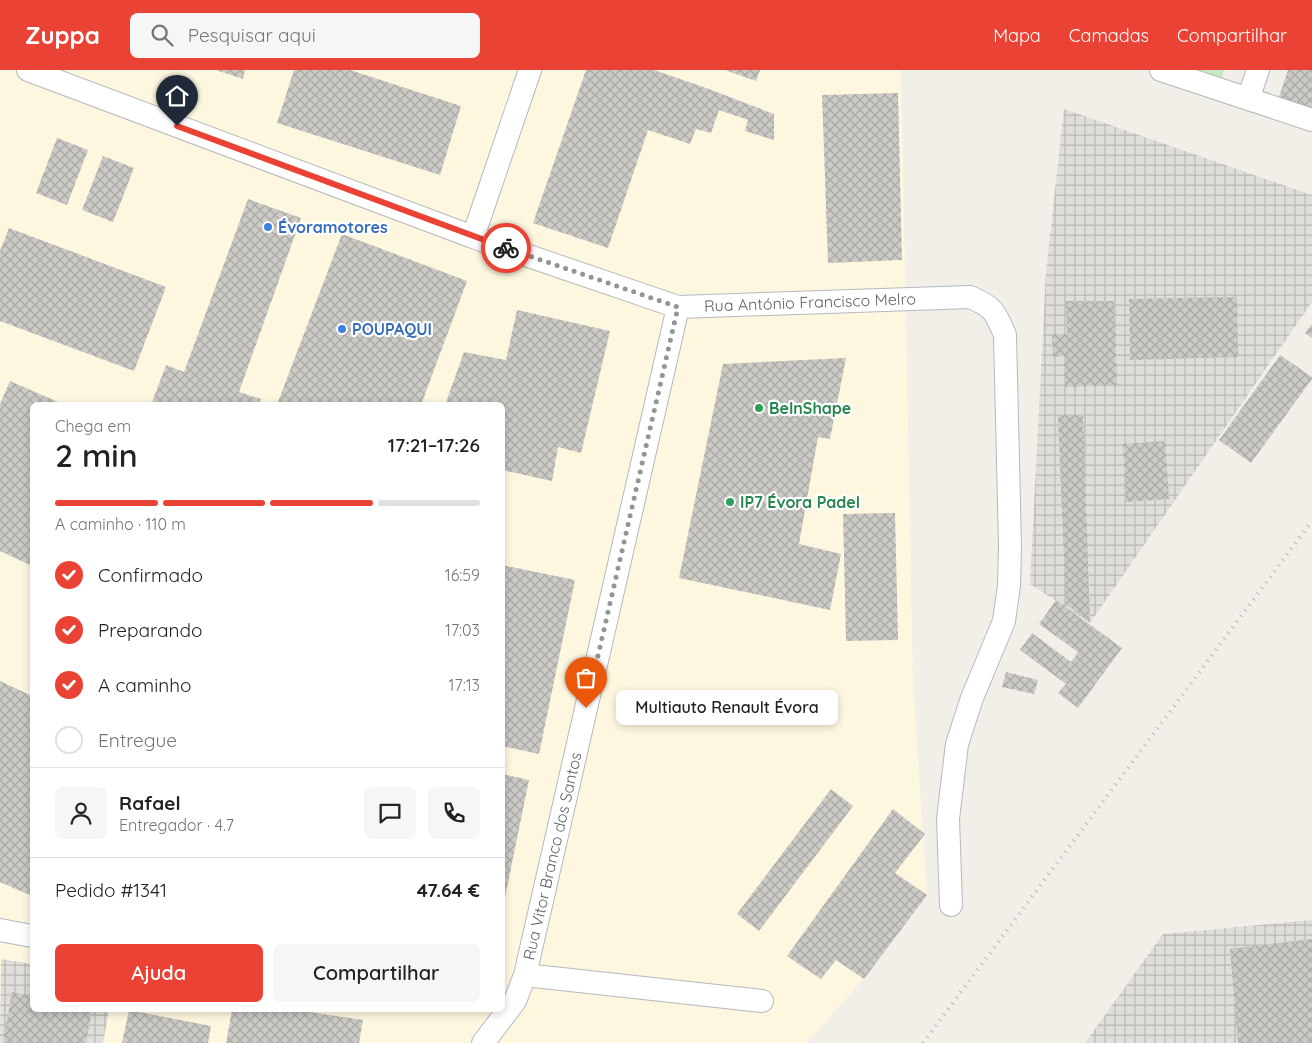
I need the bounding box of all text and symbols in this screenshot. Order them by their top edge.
search box [130,13,480,58]
text: Zuppa [25,20,100,50]
icon: search [148,21,176,49]
text: Pesquisar aqui [188,23,316,47]
text: Mapa [993,24,1041,47]
text: Camadas [1069,24,1149,47]
text: Compartilhar [1177,24,1287,47]
pin [156,75,198,126]
icon: home [163,82,191,110]
place label: Évoramotores [278,217,388,237]
marker: Évoramotores [262,221,274,233]
courier [481,223,531,273]
icon: bike [492,234,520,262]
street label: Rua António Francisco Melro [704,288,916,316]
place label: POUPAQUI [352,319,432,339]
marker: POUPAQUI [336,323,348,335]
place label: BeInShape [769,398,851,418]
marker: BeInShape [753,402,765,414]
text: Chega em [55,416,131,436]
text: 17:21–17:26 [388,433,480,457]
text: 2 min [55,435,138,475]
place label: IP7 Évora Padel [740,492,860,512]
marker: IP7 Évora Padel [724,496,736,508]
text: A caminho · 110 m [55,514,186,534]
icon: check [55,561,83,589]
text: Confirmado [98,563,203,587]
text: 16:59 [445,565,480,585]
icon: check [55,616,83,644]
text: Preparando [98,618,203,642]
text: 17:03 [445,620,480,640]
pin [565,657,607,708]
icon: bag [572,664,600,692]
icon: check [55,671,83,699]
text: A caminho [98,673,191,697]
text: 17:13 [449,675,480,695]
callout: Multiauto Renault Évora [616,690,838,726]
text: Multiauto Renault Évora [635,697,819,717]
text: Entregue [98,728,177,752]
street label: Rua Vitor Branco dos Santos [518,750,586,962]
button: person [55,787,107,839]
button: chat [364,787,416,839]
button: phone [428,787,480,839]
text: Rafael [119,791,181,815]
text: Entregador · 4.7 [119,815,234,835]
text: Pedido #1341 [55,878,167,902]
text: 47.64 € [417,878,480,902]
button: Ajuda [55,944,263,1002]
button: Compartilhar [273,944,480,1002]

